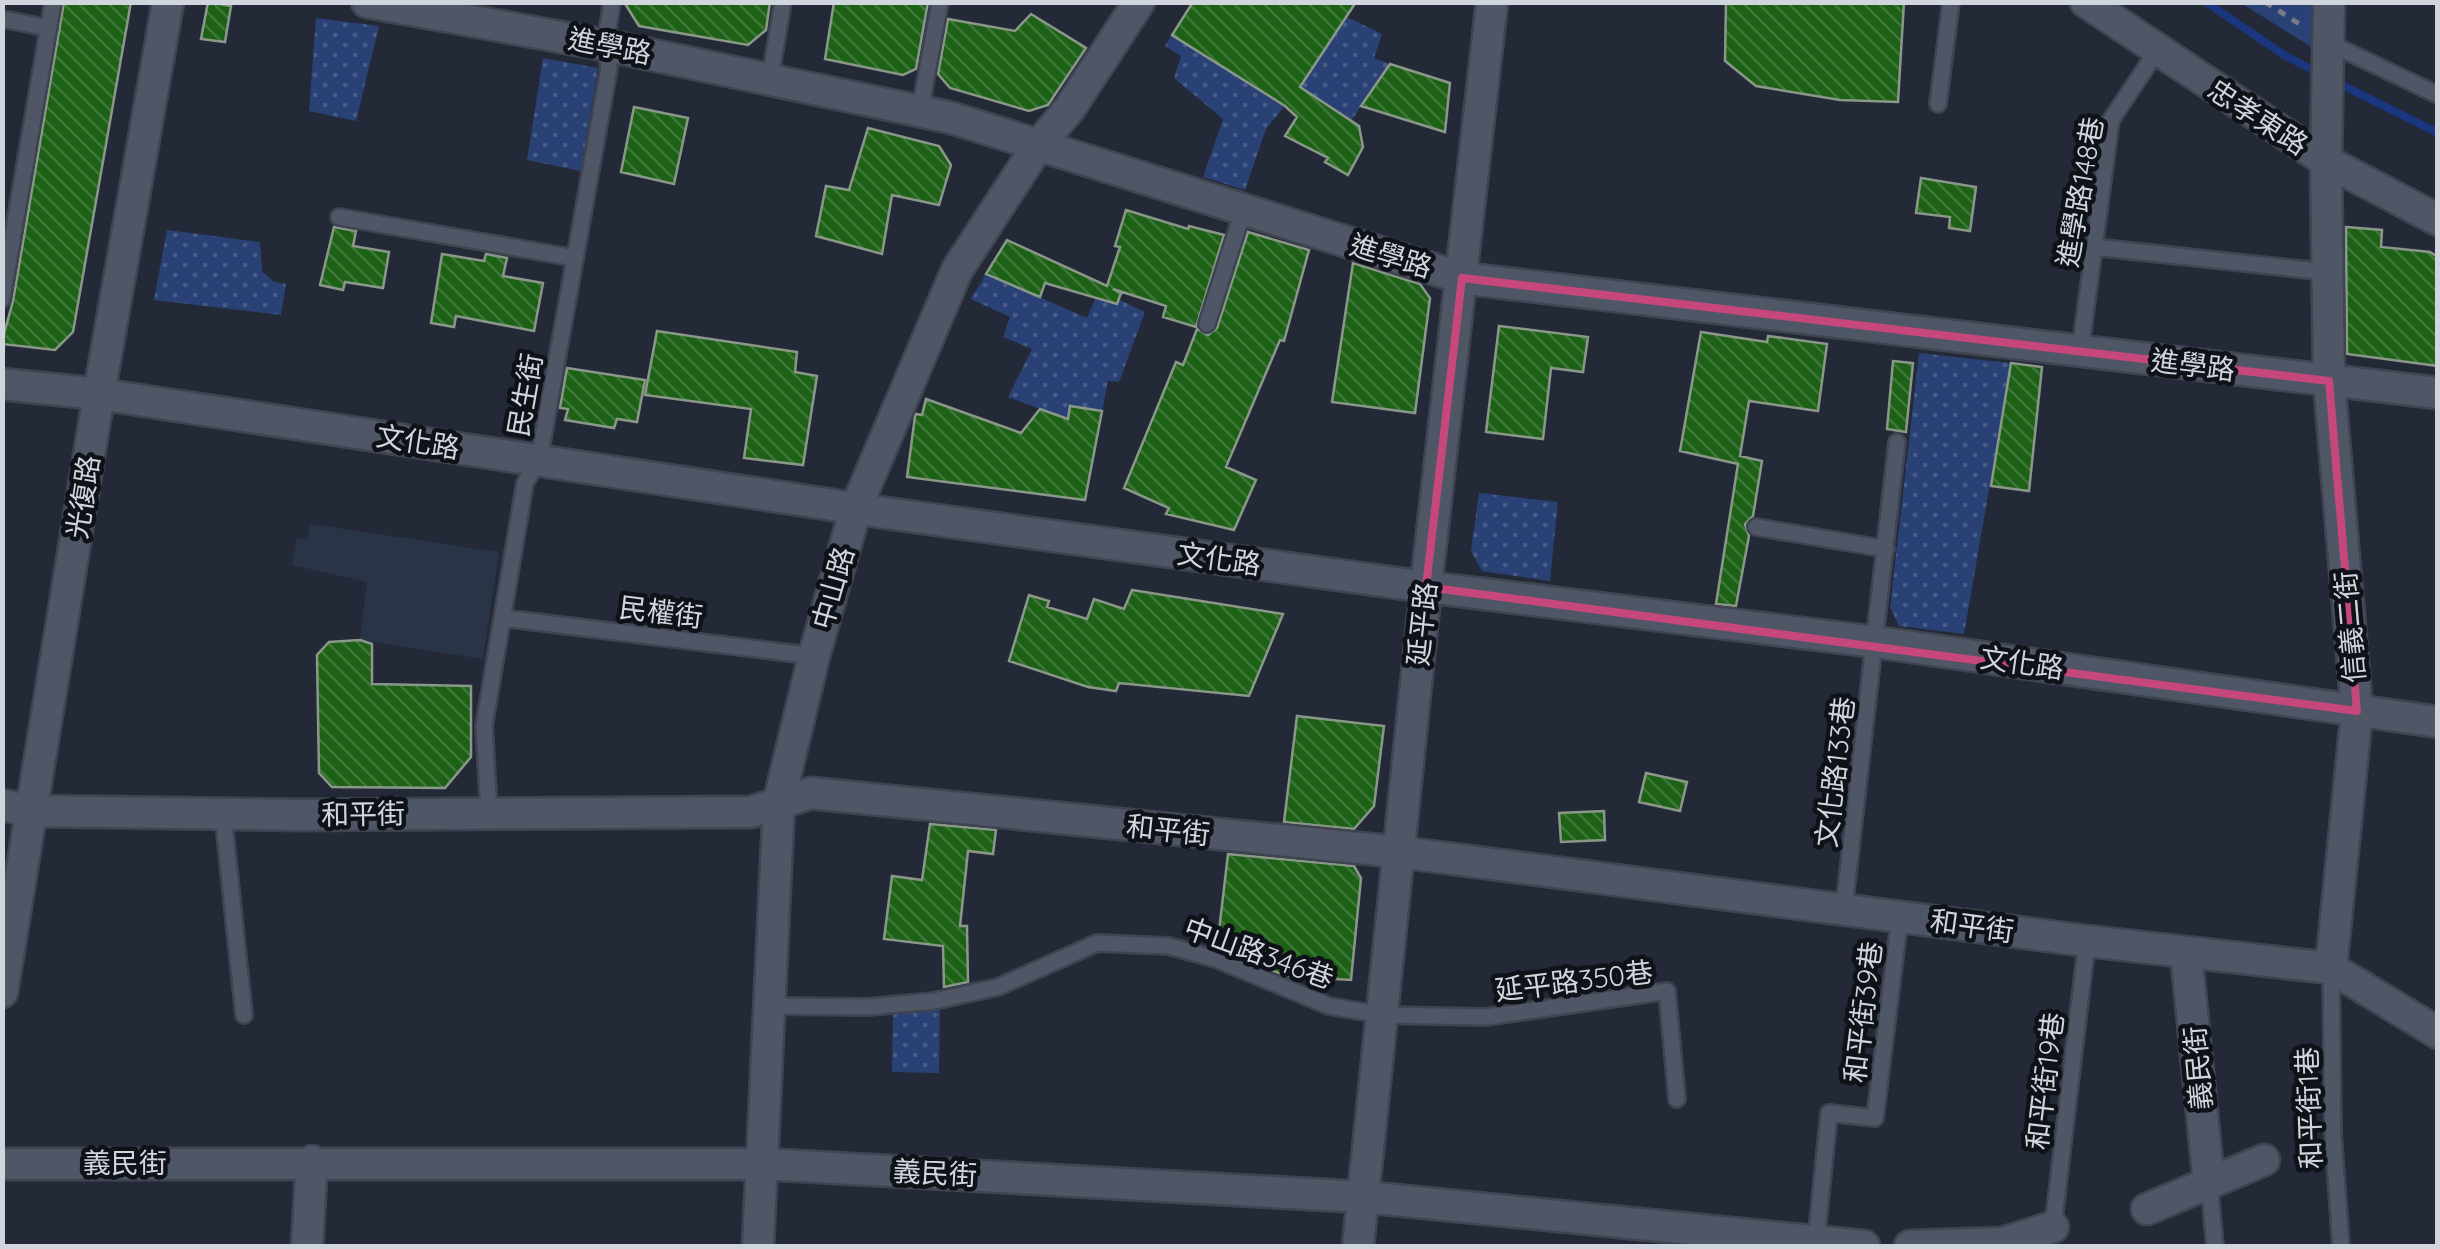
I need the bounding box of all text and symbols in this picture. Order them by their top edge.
street label: 進學路 [566,20,655,71]
street label: 忠孝東路 [2202,71,2315,162]
street label: 進學路148巷 [2049,114,2110,270]
street label: 進學路 [1346,227,1436,285]
street label: 進學路 [2149,342,2237,387]
street label: 民生街 [500,351,549,439]
street label: 文化路 [374,418,462,465]
street label: 光復路 [59,453,106,541]
street label: 文化路 [1175,535,1263,582]
street label: 中山路 [804,543,861,633]
street label: 信義二街 [2327,570,2372,684]
street label: 延平路 [1400,580,1443,668]
street label: 民權街 [617,589,705,634]
street label: 文化路 [1978,639,2066,686]
street label: 文化路133巷 [1808,695,1861,849]
street label: 和平街 [321,795,405,832]
street label: 和平街 [1124,808,1212,851]
street label: 和平街 [1928,902,2016,949]
street label: 中山路346巷 [1180,909,1339,996]
street label: 和平街39巷 [1836,939,1889,1085]
street label: 延平路350巷 [1493,953,1655,1008]
street label: 和平街19巷 [2019,1010,2070,1152]
street label: 義民街 [2176,1025,2219,1111]
street label: 和平街1巷 [2289,1046,2328,1170]
street label: 義民街 [83,1145,167,1180]
street label: 義民街 [892,1153,978,1192]

